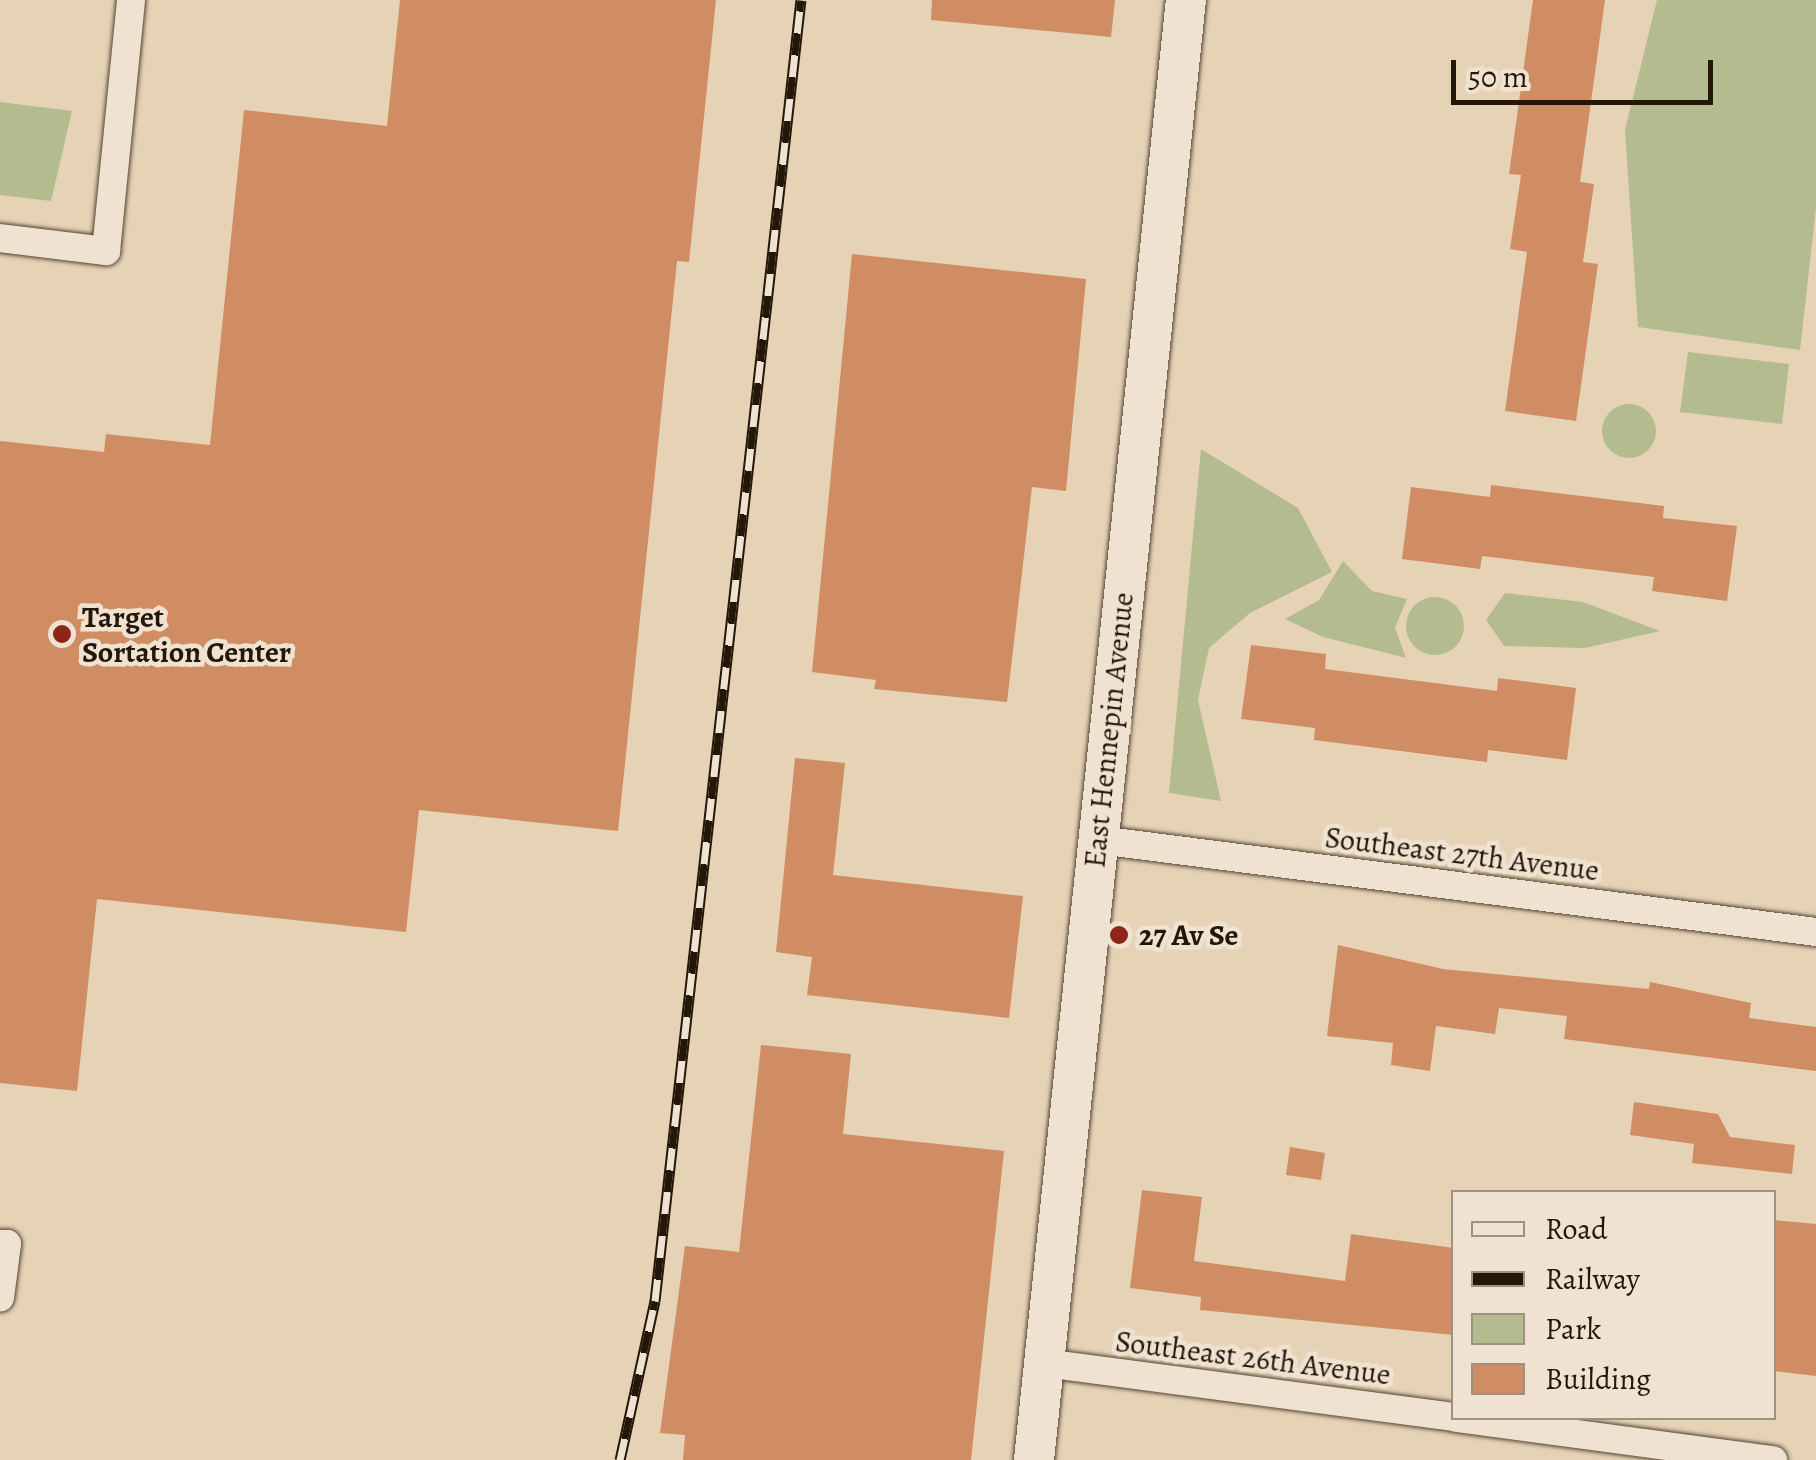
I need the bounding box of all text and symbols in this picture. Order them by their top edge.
scale bar [1456,40,1718,102]
text: 50 m [1468,57,1528,97]
street label: East Hennepin Avenue [1077,590,1141,870]
place label: Target Sortation Center [82,599,291,670]
marker: Target Sortation Center [51,623,73,645]
street label: Southeast 27th Avenue [1323,819,1601,889]
place label: 27 Av Se [1139,917,1238,953]
marker: 27 Av Se [1108,924,1130,946]
legend [1451,1190,1776,1420]
text: Road [1545,1209,1607,1249]
text: Railway [1545,1259,1640,1299]
text: Park [1545,1309,1601,1349]
street label: Southeast 26th Avenue [1113,1323,1393,1393]
text: Building [1545,1359,1651,1399]

